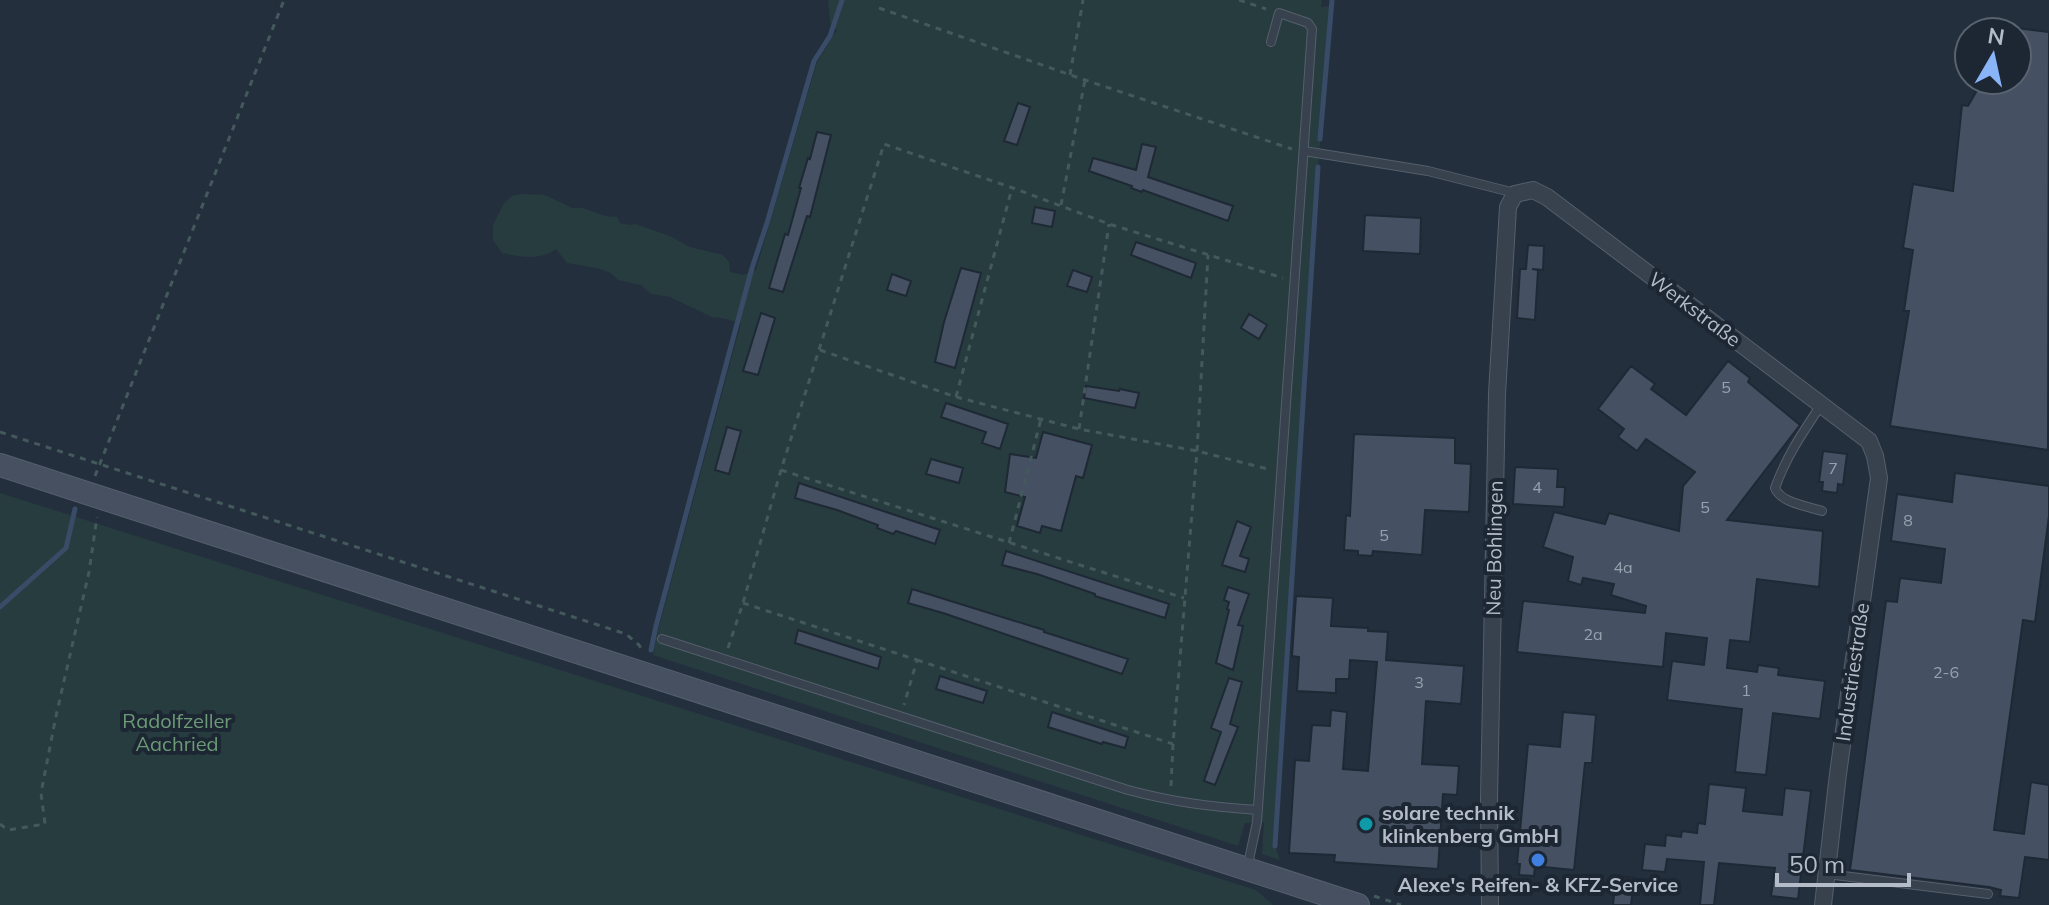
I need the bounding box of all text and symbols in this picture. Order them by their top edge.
north arrow [1953,16,2033,96]
text: N [1986,21,2007,51]
street label: Werkstraße [1644,266,1746,352]
house number: 5 [1721,377,1731,397]
house number: 7 [1828,458,1838,478]
house number: 4 [1532,477,1542,497]
street label: Neu Bohlingen [1480,480,1508,616]
house number: 5 [1700,497,1710,517]
house number: 8 [1903,510,1913,530]
house number: 5 [1379,525,1389,545]
house number: 4a [1613,557,1633,577]
street label: Industriestraße [1830,601,1874,743]
house number: 2a [1583,624,1603,644]
house number: 2-6 [1933,662,1959,682]
house number: 3 [1414,672,1424,692]
house number: 1 [1741,680,1751,700]
park label: Radolfzeller Aachried [122,708,232,756]
place label: solare technik klinkenberg GmbH [1382,800,1559,848]
marker: solare technik klinkenberg GmbH [1357,815,1375,833]
scale bar [1777,837,1909,887]
text: 50 m [1789,849,1845,879]
marker: Alexe's Reifen- & KFZ-Service [1529,851,1547,869]
place label: Alexe's Reifen- & KFZ-Service [1398,872,1678,897]

